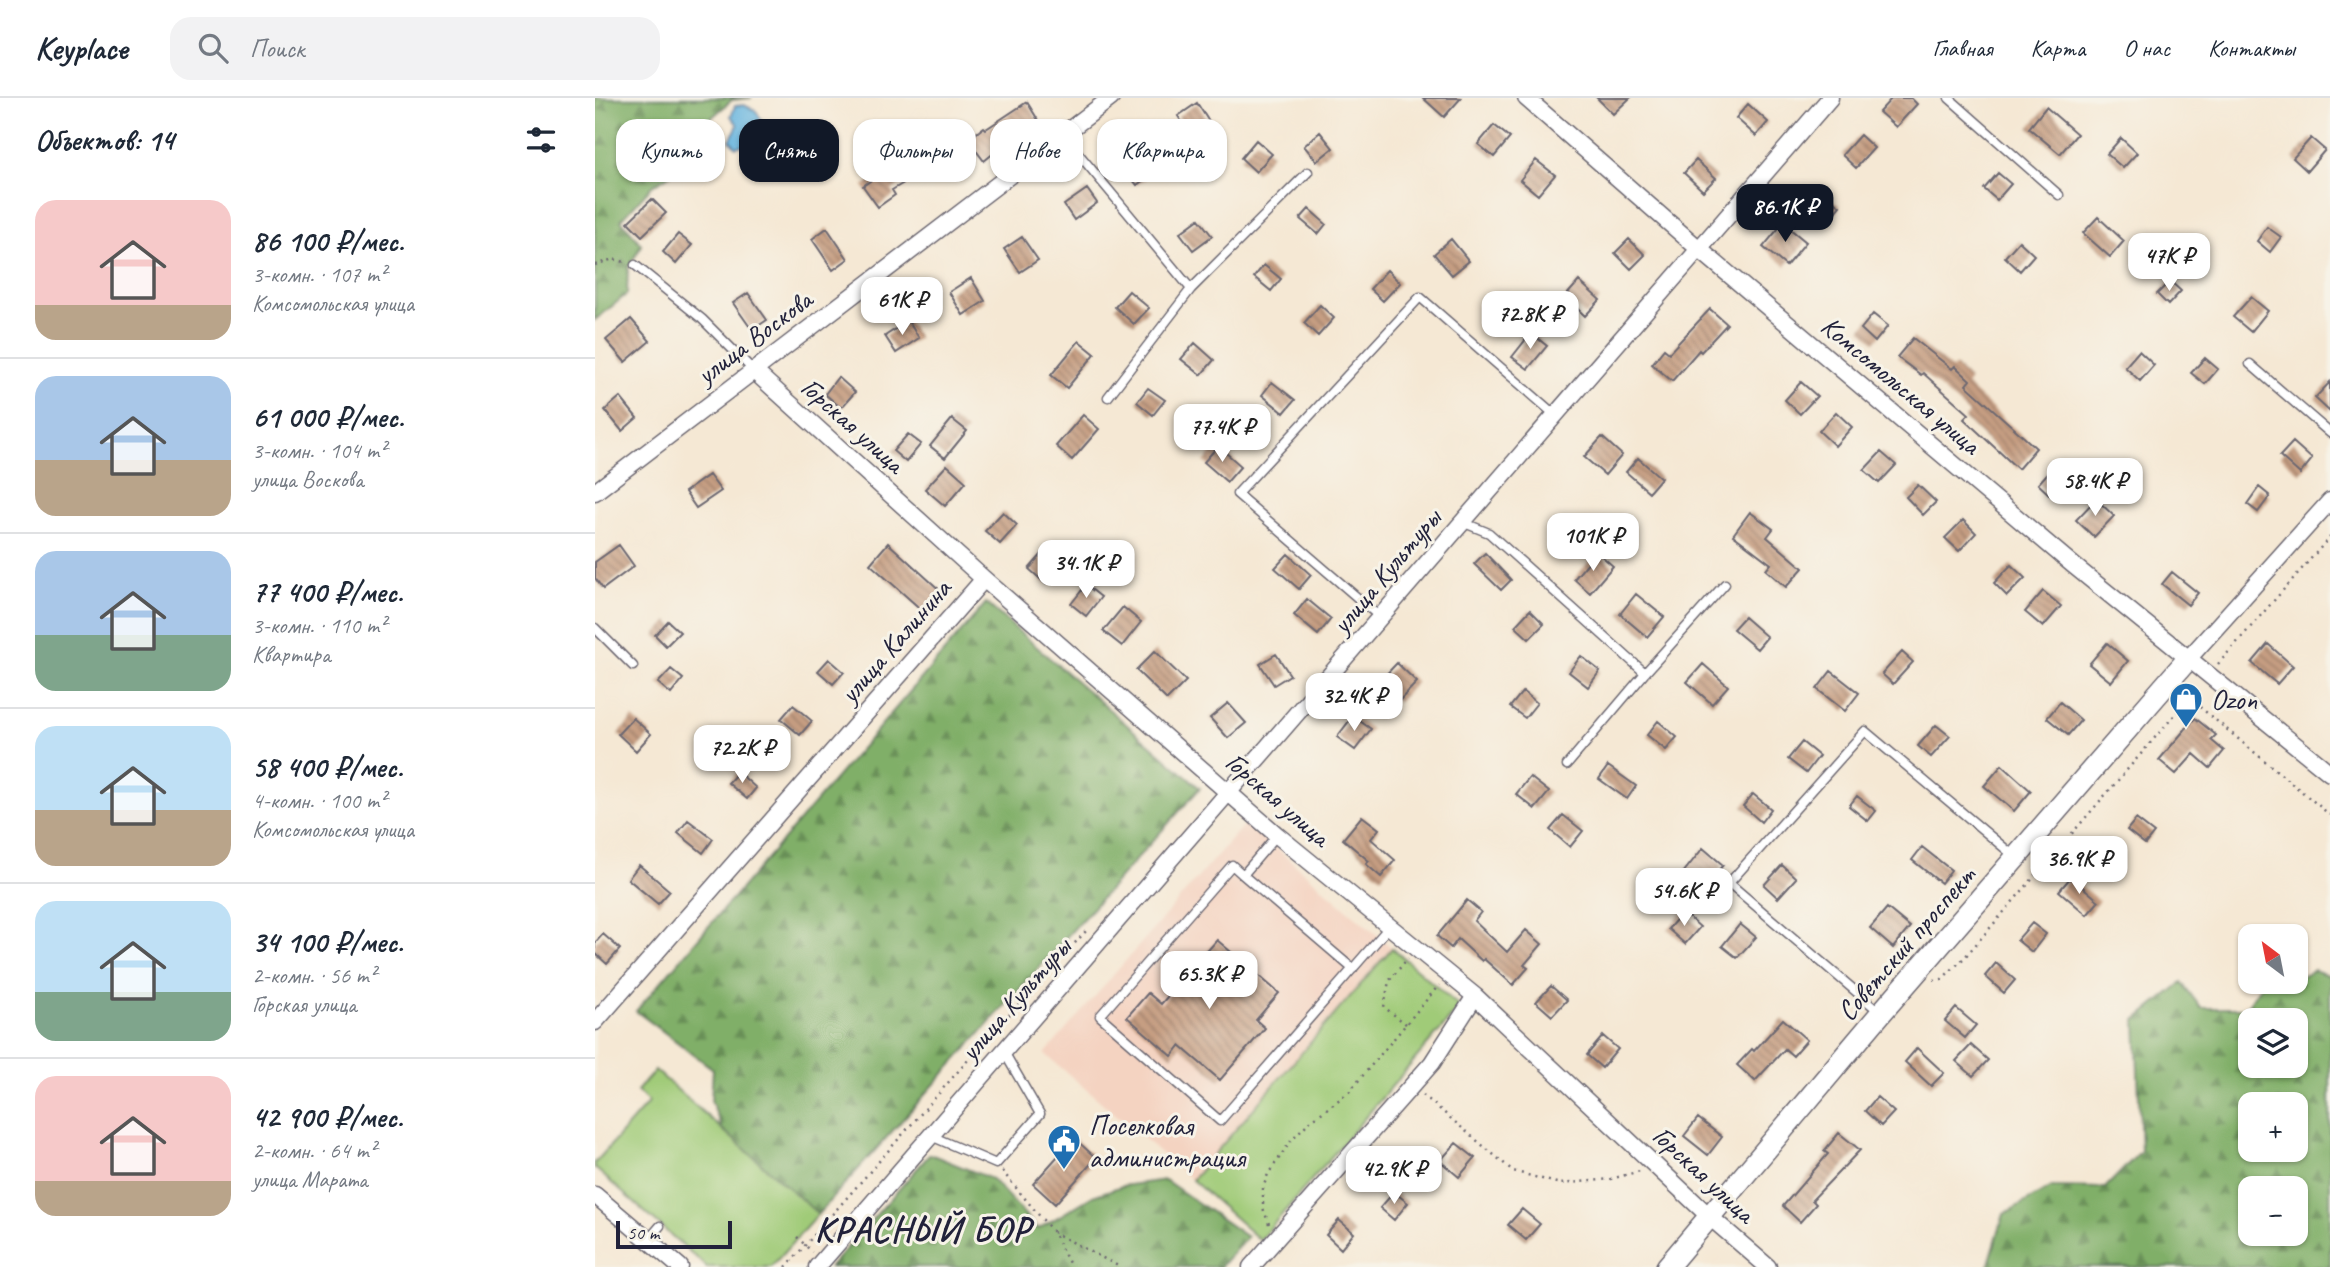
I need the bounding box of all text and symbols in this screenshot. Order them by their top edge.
search box [170,17,660,80]
text: Keyplace [35,27,128,69]
icon: search [194,29,232,67]
text: Поиск [250,32,305,65]
text: Главная [1932,33,1993,63]
text: Карта [2031,33,2085,63]
text: О нас [2123,33,2170,63]
text: Контакты [2208,33,2295,63]
chip: Купить [616,119,725,182]
chip: Снять [739,119,839,182]
chip: Фильтры [853,119,976,182]
chip: Новое [990,119,1083,182]
chip: Квартира [1097,119,1227,182]
text: Объектов: 14 [35,121,174,159]
icon: filters [522,121,560,159]
pin: 86.1K ₽ [1720,184,1850,244]
text: 86.1K ₽ [1752,192,1818,221]
text: 86 100 ₽/мес. [252,222,404,260]
icon: home [91,228,175,312]
pin: 47K ₽ [2120,234,2218,293]
text: 47K ₽ [2144,241,2194,270]
text: 3-комн. · 107 m² [252,260,386,289]
pin: 61K ₽ [853,278,951,337]
street label: улица Воскова [688,281,821,393]
text: 61K ₽ [877,285,927,314]
text: Комсомольская улица [252,289,414,318]
pin: 72.8K ₽ [1465,292,1595,351]
text: 72.8K ₽ [1498,299,1562,328]
street label: Комсомольская улица [1814,308,1989,463]
street label: Горская улица [794,369,914,482]
text: 61 000 ₽/мес. [252,398,404,436]
icon: home [91,404,175,488]
pin: 77.4K ₽ [1157,404,1287,464]
text: 77.4K ₽ [1190,412,1254,441]
text: 3-комн. · 104 m² [252,436,386,465]
pin: 58.4K ₽ [2030,458,2160,518]
text: улица Воскова [252,465,363,494]
text: 58.4K ₽ [2063,466,2127,495]
street label: улица Культуры [1322,500,1450,642]
pin: 101K ₽ [1536,514,1650,573]
text: 101K ₽ [1563,521,1623,550]
pin: 34.1K ₽ [1021,540,1151,600]
text: 34.1K ₽ [1054,548,1118,577]
street label: улица Калинина [830,571,960,712]
text: 77 400 ₽/мес. [252,573,403,611]
icon: home [91,579,175,663]
text: 3-комн. · 110 m² [252,611,386,640]
text: Квартира [252,640,330,669]
pin: 32.4K ₽ [1289,674,1419,733]
shop icon: Ozon [2167,680,2205,729]
text: 32.4K ₽ [1322,681,1386,710]
place label: Ozon [2211,682,2257,717]
pin: 72.2K ₽ [677,726,807,785]
text: 72.2K ₽ [710,733,774,762]
street label: Горская улица [1219,744,1339,856]
text: 58 400 ₽/мес. [252,748,403,786]
icon: home [91,754,175,838]
text: 4-комн. · 100 m² [252,786,386,815]
text: Комсомольская улица [252,815,414,844]
pin: 36.9K ₽ [2014,836,2144,896]
text: 36.9K ₽ [2047,844,2111,873]
street label: Советский проспект [1829,857,1984,1028]
pin: 54.6K ₽ [1619,868,1749,928]
text: 54.6K ₽ [1652,876,1716,905]
text: 34 100 ₽/мес. [252,923,403,961]
north arrow [2238,924,2308,994]
map controls [2238,924,2308,1246]
street label: улица Культуры [951,928,1080,1069]
icon: home [91,929,175,1013]
pin: 65.3K ₽ [1144,951,1274,1011]
text: 65.3K ₽ [1177,959,1241,988]
text: 2-комн. · 56 m² [252,961,376,990]
text: Горская улица [252,990,357,1019]
button: layers [2238,1008,2308,1078]
button: + [2238,1092,2308,1162]
text: 42 900 ₽/мес. [252,1098,403,1136]
icon: home [91,1104,175,1188]
place label: Поселковая администрация [1089,1108,1247,1175]
street label: Горская улица [1646,1118,1764,1232]
public building icon: Поселковая администрация [1045,1122,1083,1171]
text: 2-комн. · 64 m² [252,1136,376,1165]
pin: 42.9K ₽ [1329,1146,1459,1206]
text: 42.9K ₽ [1362,1154,1426,1183]
text: улица Марата [252,1165,367,1194]
button: − [2238,1176,2308,1246]
district label: КРАСНЫЙ БОР [815,1207,1035,1252]
scale bar [616,1218,731,1250]
text: 50 m [627,1221,659,1245]

